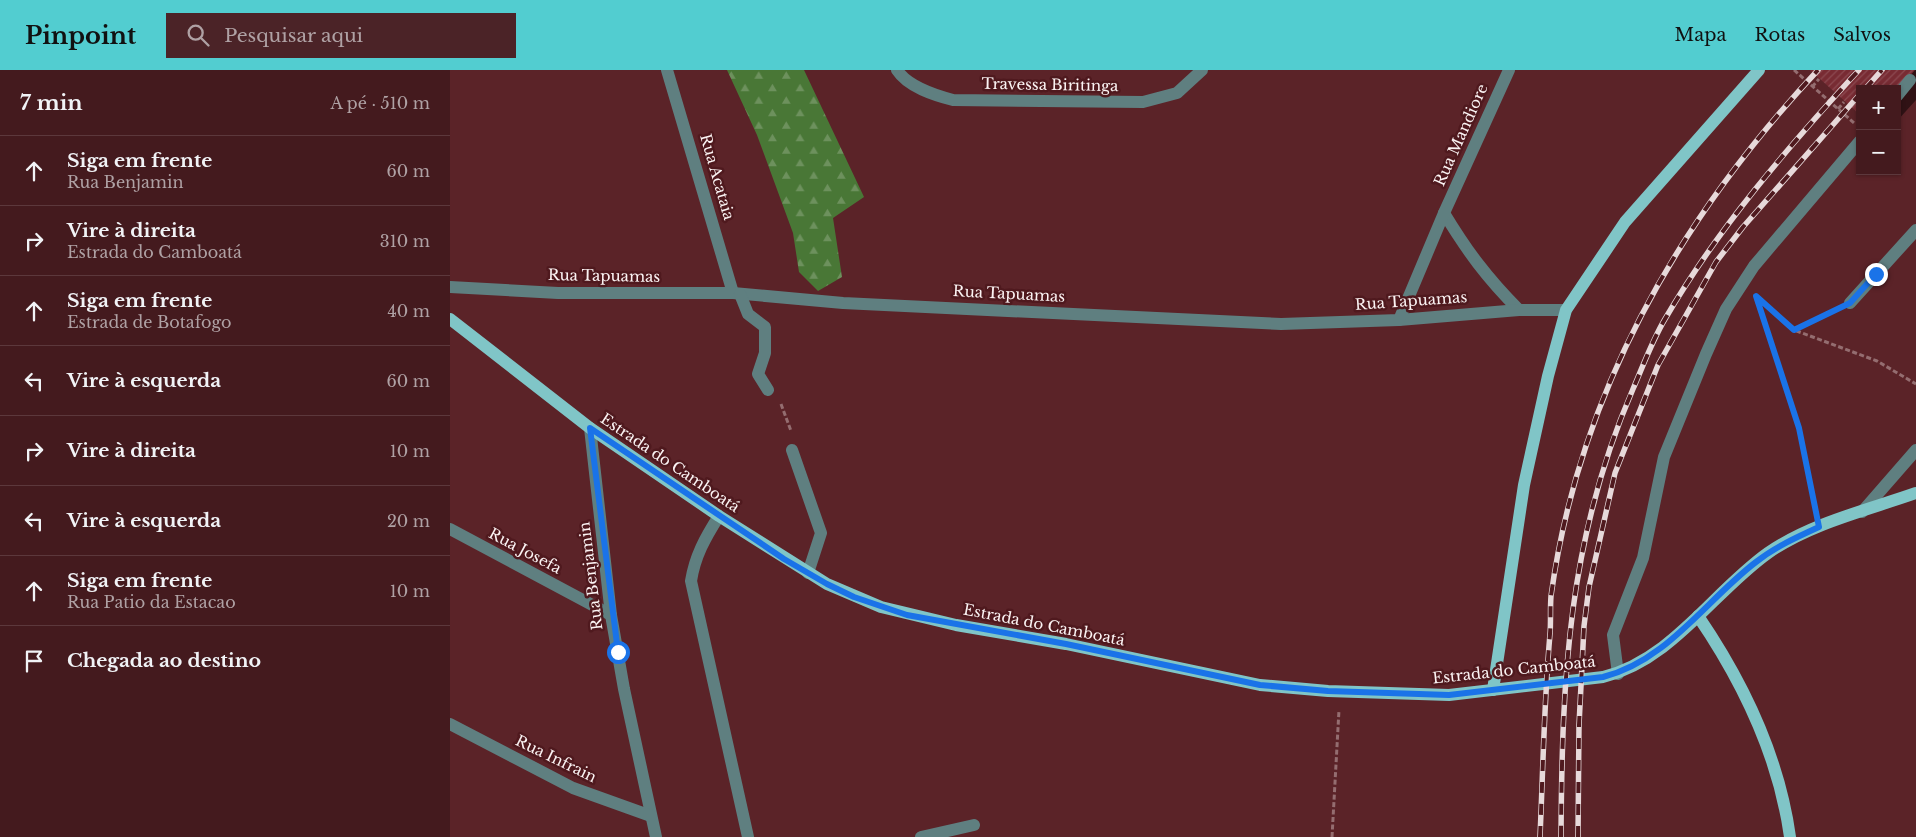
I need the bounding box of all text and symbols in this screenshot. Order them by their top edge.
search box [166,13,516,58]
text: Pinpoint [25,21,136,50]
icon: search [184,21,212,49]
text: Pesquisar aqui [224,24,363,47]
text: Mapa [1675,24,1726,46]
text: Rotas [1754,24,1805,46]
text: Salvos [1833,24,1891,46]
street label: Travessa Biritinga [981,74,1119,95]
street label: Rua Mandiore [1430,81,1492,189]
map controls [1856,85,1901,175]
button: + [1856,85,1901,130]
text: 7 min [20,90,83,116]
text: A pé · 510 m [331,93,430,113]
button: − [1856,130,1901,175]
street label: Rua Acataia [696,132,739,223]
text: Siga em frente [67,149,212,172]
icon: ahead [20,157,48,185]
text: 60 m [387,161,430,181]
text: Rua Benjamin [67,172,183,192]
text: Vire à direita [67,219,196,242]
icon: right [20,227,48,255]
text: 310 m [380,231,430,251]
text: Estrada do Camboatá [67,242,242,262]
route end [1865,263,1888,286]
street label: Rua Tapuamas [548,265,661,286]
street label: Rua Tapuamas [952,281,1066,306]
street label: Rua Tapuamas [1354,287,1468,314]
text: Siga em frente [67,289,212,312]
icon: ahead [20,297,48,325]
text: 40 m [387,301,430,321]
text: Estrada de Botafogo [67,312,232,332]
icon: left [20,367,48,395]
text: Vire à esquerda [67,369,221,392]
text: 60 m [387,371,430,391]
street label: Estrada do Camboatá [597,409,744,517]
icon: right [20,437,48,465]
text: Vire à direita [67,439,196,462]
text: 10 m [390,441,430,461]
icon: left [20,507,48,535]
text: Vire à esquerda [67,509,221,532]
text: 20 m [387,511,430,531]
street label: Rua Benjamin [574,521,607,631]
street label: Rua Josefa [486,524,565,578]
text: Siga em frente [67,569,212,592]
icon: ahead [20,577,48,605]
text: 10 m [390,581,430,601]
text: Rua Patio da Estacao [67,592,236,612]
street label: Estrada do Camboatá [962,600,1127,650]
route start [607,641,630,664]
icon: arrive [20,647,48,675]
text: Chegada ao destino [67,649,261,672]
street label: Estrada do Camboatá [1431,651,1597,688]
street label: Rua Infrain [513,731,600,786]

